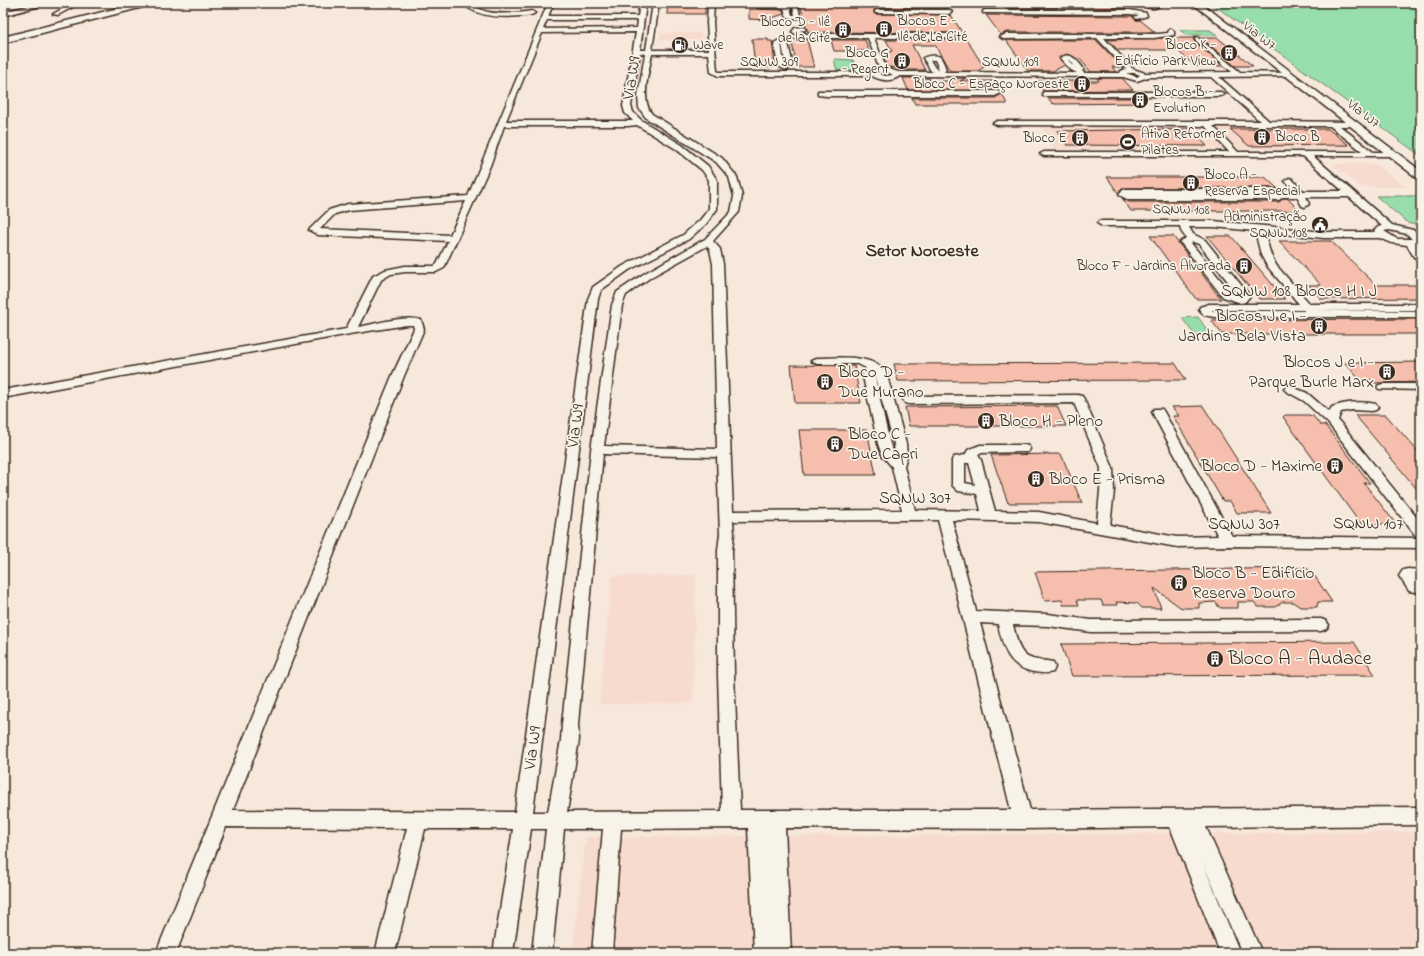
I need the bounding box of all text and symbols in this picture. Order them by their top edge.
place label: Blocos E - Ilê de La Cité [896,11,968,48]
place label: Bloco D - Ilê de la Cité [759,12,831,49]
street label: Via W7 [1237,16,1280,56]
building icon: Blocos E - Ilê de La Cité [874,19,894,39]
building icon: Bloco D - Ilê de la Cité [833,20,853,40]
fuel station icon: Wave [670,35,690,55]
place label: Wave [693,35,724,56]
place label: Bloco K - Edifício Park View [1115,35,1216,72]
place label: Bloco G - Regent [842,43,889,81]
building icon: Bloco K - Edifício Park View [1219,43,1239,63]
building icon: Bloco G - Regent [892,51,912,71]
street label: SQNW 309 [740,52,799,73]
street label: SQNW 109 [982,52,1039,73]
street label: Via W9 [616,55,648,102]
place label: Bloco C - Espaço Noroeste [912,74,1070,95]
building icon: Bloco C - Espaço Noroeste [1072,74,1092,94]
place label: Blocos B - Evolution [1152,82,1214,119]
building icon: Blocos B - Evolution [1130,90,1150,110]
street label: Vla W7 [1341,94,1384,134]
place label: Ativa Reformer Pilates [1141,124,1227,161]
building icon: Bloco B [1252,127,1272,147]
place label: Bloco B [1274,127,1320,148]
place label: Bloco E [1022,128,1067,149]
building icon: Bloco E [1070,128,1090,148]
sports icon: Ativa Reformer Pilates [1118,132,1138,152]
place label: Bloco A - Reserva Especial [1203,165,1300,202]
building icon: Bloco A - Reserva Especial [1181,173,1201,193]
street label: SQNW 108 [1152,199,1210,221]
place label: Administração SQNW 108 [1223,207,1307,244]
public building icon: Administração SQNW 108 [1310,215,1330,235]
district label: Setor Noroeste [866,239,979,265]
place label: Bloco F - Jardins Alvorada [1076,256,1231,277]
building icon: Bloco F - Jardins Alvorada [1234,256,1254,276]
street label: SQNW 108 Blocos H I J [1221,279,1377,304]
place label: Blocos J e I - Jardins Bela Vista [1179,304,1306,349]
building icon: Blocos J e I - Jardins Bela Vista [1309,316,1329,336]
place label: Blocos J e I - Parque Burle Marx [1249,350,1374,395]
place label: Bloco D - Due Murano [837,360,924,405]
building icon: Blocos J e I - Parque Burle Marx [1377,362,1397,382]
building icon: Bloco D - Due Murano [815,372,835,392]
street label: Via W9 [560,403,591,450]
place label: Bloco H - Pleno [998,409,1103,434]
building icon: Bloco H - Pleno [976,411,996,431]
place label: Bloco C - Due Capri [847,422,918,467]
building icon: Bloco C - Due Capri [825,434,845,454]
place label: Bloco D - Maxime [1200,454,1322,479]
building icon: Bloco D - Maxime [1325,456,1345,476]
place label: Bloco E - Prisma [1048,467,1165,492]
building icon: Bloco E - Prisma [1026,469,1046,489]
street label: SQNW 307 [879,486,951,511]
street label: SQNW 107 [1333,511,1403,537]
street label: SQNW 307 [1208,512,1280,537]
place label: Bloco B - Edifício Reserva Douro [1191,561,1315,606]
building icon: Bloco B - Edifício Reserva Douro [1169,573,1189,593]
place label: Bloco A - Audace [1227,645,1372,674]
building icon: Bloco A - Audace [1205,649,1225,669]
street label: Via W9 [517,725,548,772]

